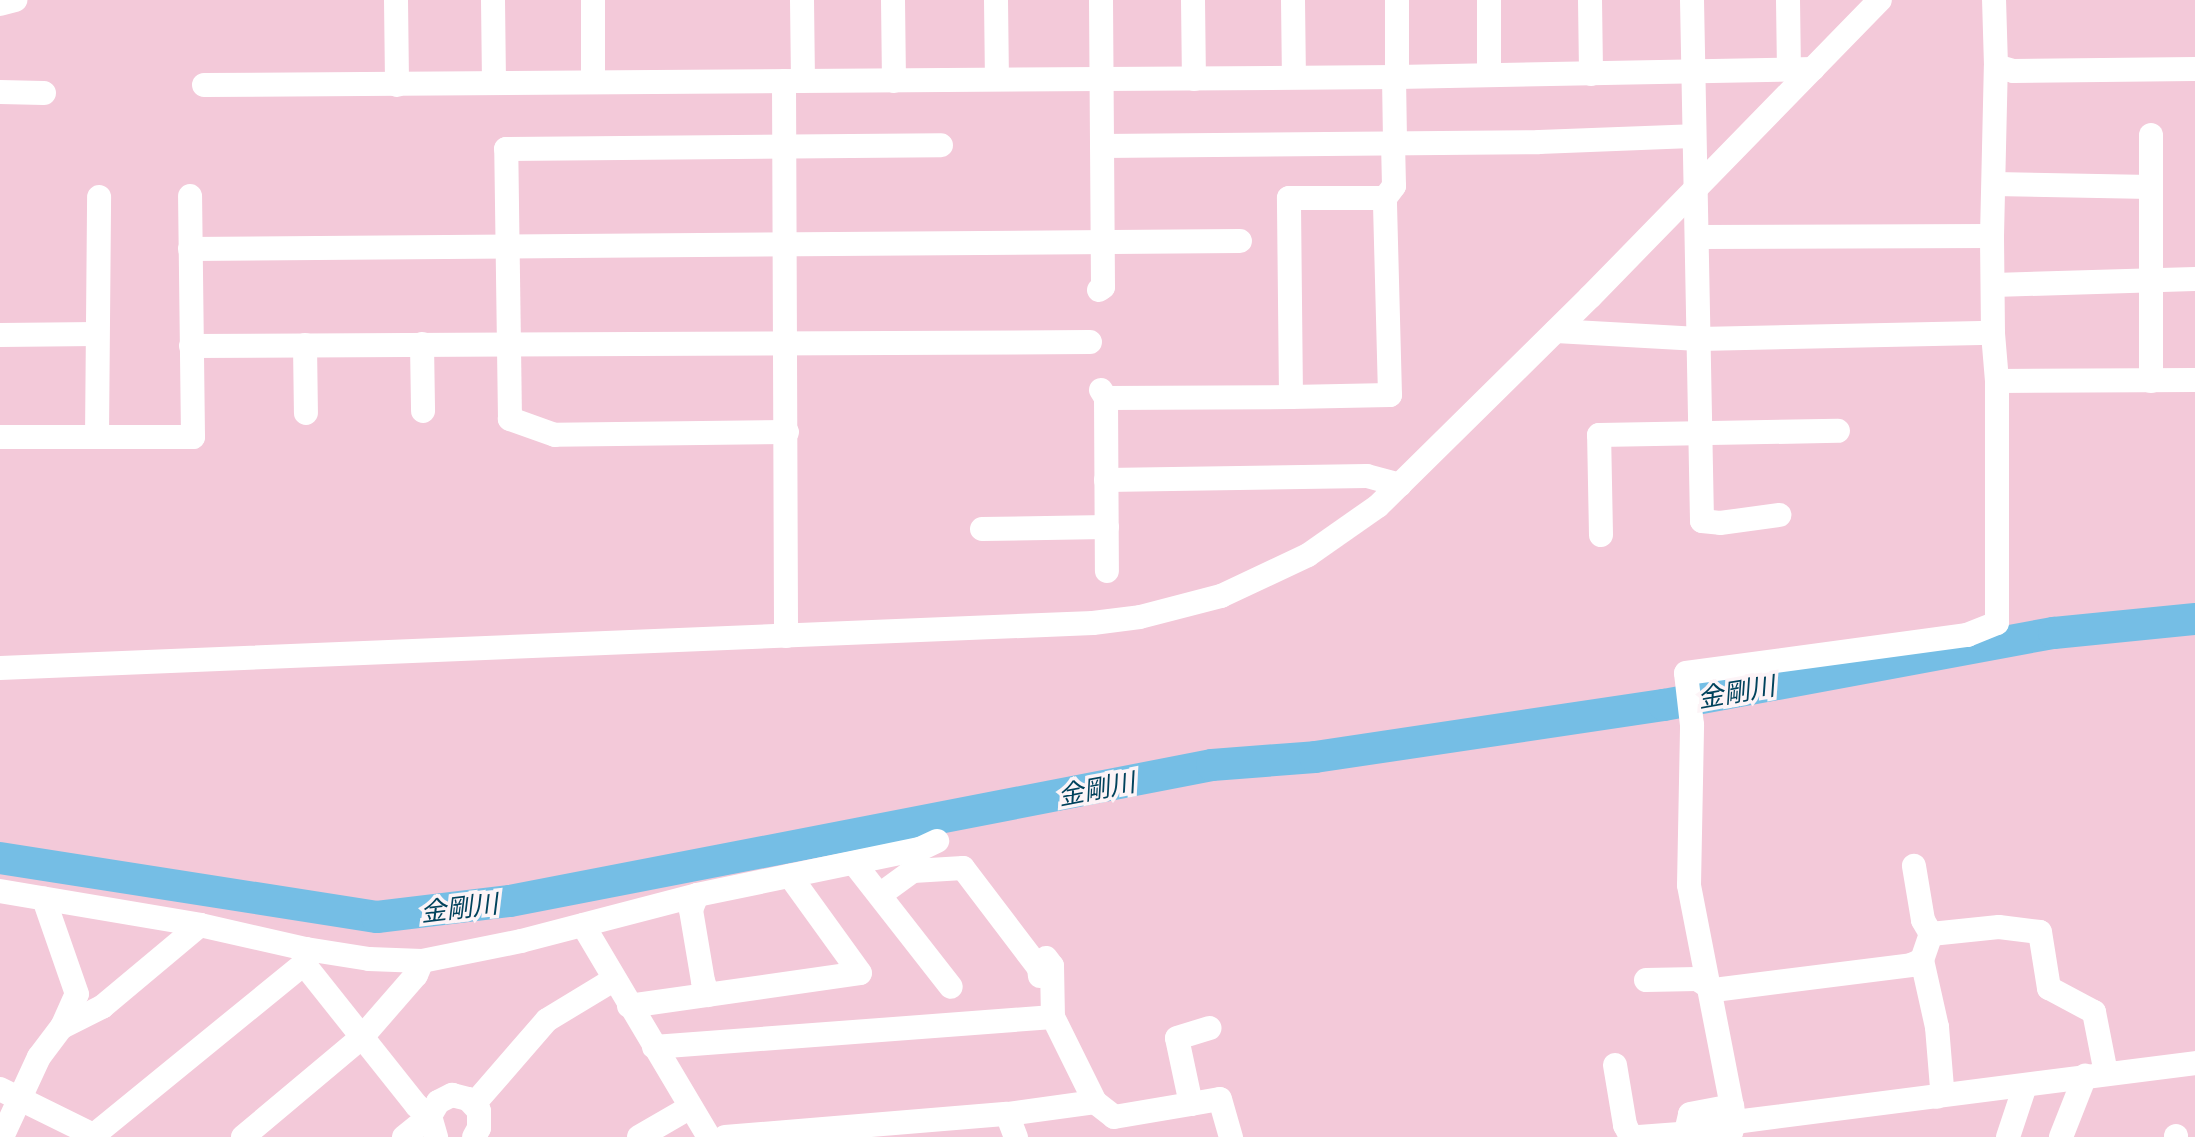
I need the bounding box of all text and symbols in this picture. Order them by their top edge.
water label: 金剛川 [1695,669,1777,713]
water label: 金剛川 [1055,765,1137,811]
water label: 金剛川 [418,887,500,927]

